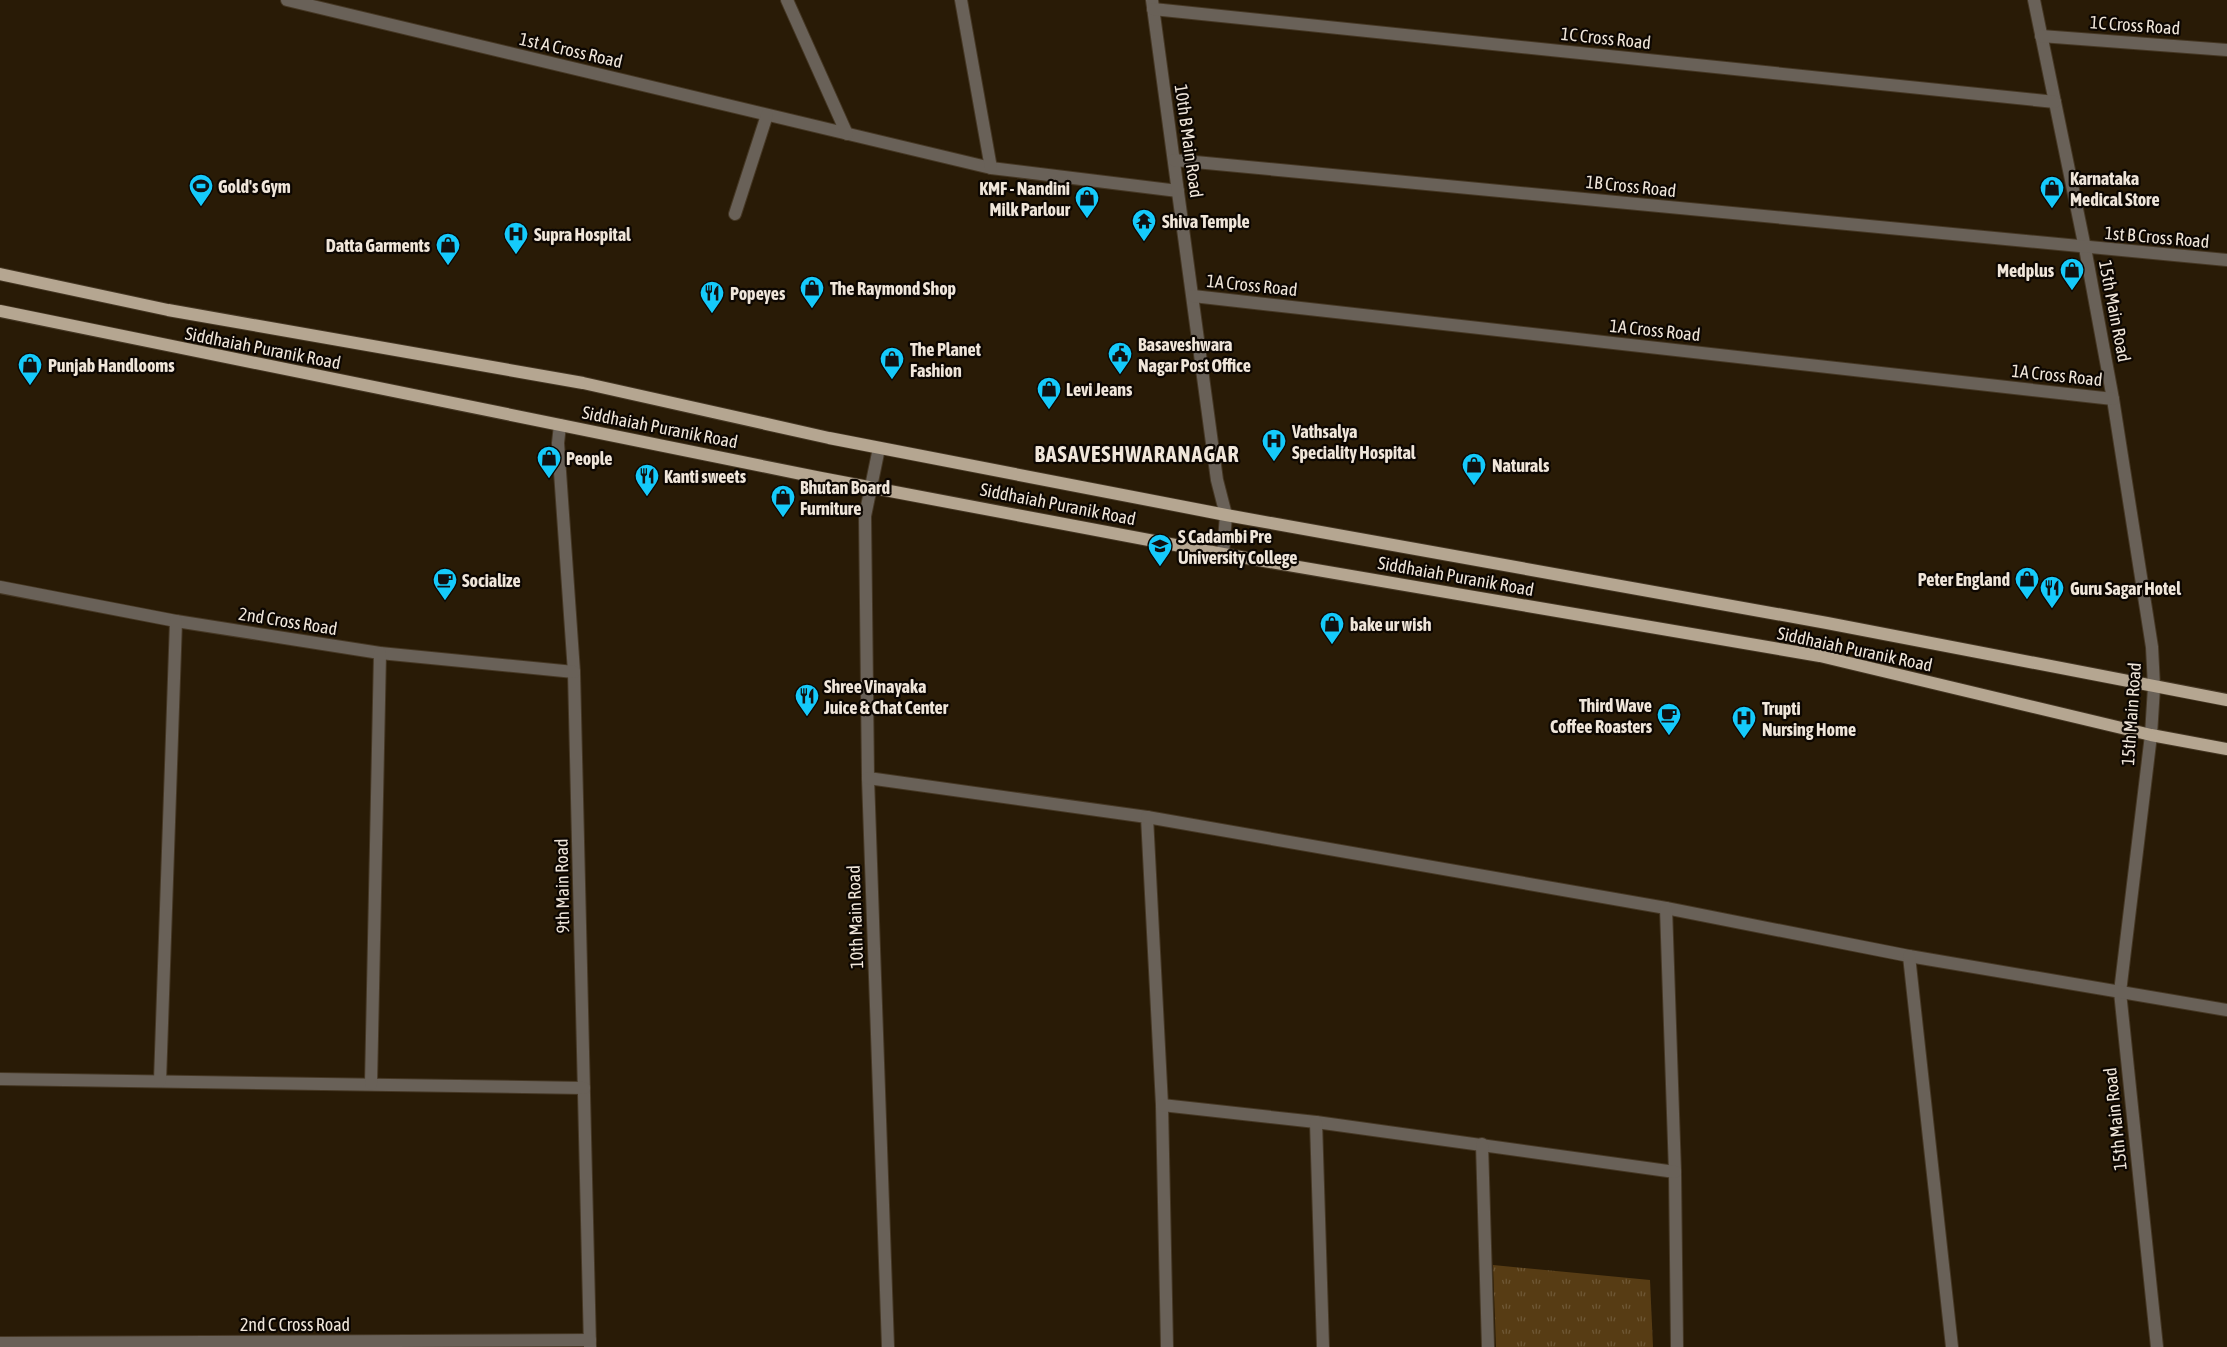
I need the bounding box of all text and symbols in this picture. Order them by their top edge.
street label: 1C Cross Road [2089,11,2181,39]
street label: 1C Cross Road [1560,23,1652,53]
street label: 1st A Cross Road [517,28,625,72]
street label: 10th B Main Road [1171,83,1207,199]
place label: Karnataka Medical Store [2070,168,2160,210]
street label: 1B Cross Road [1585,171,1677,201]
sports icon: Gold's Gym [188,173,214,207]
shop icon: Karnataka Medical Store [2039,175,2065,209]
place label: Gold's Gym [218,176,291,197]
place label: KMF - Nandini Milk Parlour [979,178,1071,220]
shop icon: KMF - Nandini Milk Parlour [1074,185,1100,219]
temple icon: Shiva Temple [1131,208,1157,242]
place label: Shiva Temple [1162,211,1250,232]
hospital icon: Supra Hospital [503,221,529,255]
street label: 1st B Cross Road [2104,222,2210,252]
place label: Supra Hospital [534,224,631,245]
shop icon: Datta Garments [435,232,461,266]
place label: Datta Garments [326,235,431,256]
shop icon: Medplus [2059,257,2085,291]
street label: 15th Main Road [2095,258,2135,364]
place label: Medplus [1997,260,2055,281]
street label: 1A Cross Road [1206,270,1298,300]
shop icon: The Raymond Shop [799,275,825,309]
place label: The Raymond Shop [830,278,956,299]
restaurant icon: Popeyes [699,280,725,314]
place label: Popeyes [730,283,786,304]
street label: 1A Cross Road [1609,315,1701,345]
street label: Siddhaiah Puranik Road [183,323,343,373]
place label: Basaveshwara Nagar Post Office [1138,334,1251,376]
place label: The Planet Fashion [910,339,982,381]
public building icon: Basaveshwara Nagar Post Office [1107,341,1133,375]
shop icon: The Planet Fashion [879,346,905,380]
shop icon: Punjab Handlooms [17,352,43,386]
place label: Punjab Handlooms [48,355,175,376]
street label: 1A Cross Road [2011,360,2103,390]
shop icon: Levi Jeans [1036,376,1062,410]
place label: Levi Jeans [1066,379,1133,400]
street label: Siddhaiah Puranik Road [580,402,740,452]
place label: Vathsalya Speciality Hospital [1291,421,1416,463]
hospital icon: Vathsalya Speciality Hospital [1261,428,1287,462]
district label: BASAVESHWARANAGAR [1034,441,1240,467]
shop icon: People [536,445,562,479]
place label: People [566,448,612,469]
shop icon: Naturals [1461,452,1487,486]
place label: Naturals [1492,455,1550,476]
restaurant icon: Kanti sweets [634,463,660,497]
place label: Kanti sweets [664,466,747,487]
place label: Bhutan Board Furniture [800,477,890,519]
street label: Siddhaiah Puranik Road [978,479,1138,529]
shop icon: Bhutan Board Furniture [770,484,796,518]
place label: S Cadambi Pre University College [1178,526,1297,568]
school or university icon: S Cadambi Pre University College [1147,533,1173,567]
street label: Siddhaiah Puranik Road [1376,552,1536,600]
shop icon: Peter England [2014,566,2040,600]
cafe icon: Socialize [432,567,458,601]
place label: Peter England [1918,569,2010,590]
place label: Socialize [462,570,521,591]
restaurant icon: Guru Sagar Hotel [2039,575,2065,609]
place label: Guru Sagar Hotel [2070,578,2181,599]
street label: 2nd Cross Road [237,603,339,639]
shop icon: bake ur wish [1319,611,1345,645]
place label: bake ur wish [1350,614,1432,635]
street label: Siddhaiah Puranik Road [1776,622,1934,676]
street label: 15th Main Road [2117,662,2145,766]
place label: Shree Vinayaka Juice & Chat Center [823,676,949,718]
restaurant icon: Shree Vinayaka Juice & Chat Center [794,683,820,717]
place label: Third Wave Coffee Roasters [1550,695,1653,737]
place label: Trupti Nursing Home [1762,698,1856,740]
cafe icon: Third Wave Coffee Roasters [1656,702,1682,736]
hospital icon: Trupti Nursing Home [1731,705,1757,739]
street label: 9th Main Road [551,838,573,934]
street label: 10th Main Road [843,865,867,969]
street label: 15th Main Road [2099,1066,2131,1172]
street label: 2nd C Cross Road [240,1314,350,1335]

